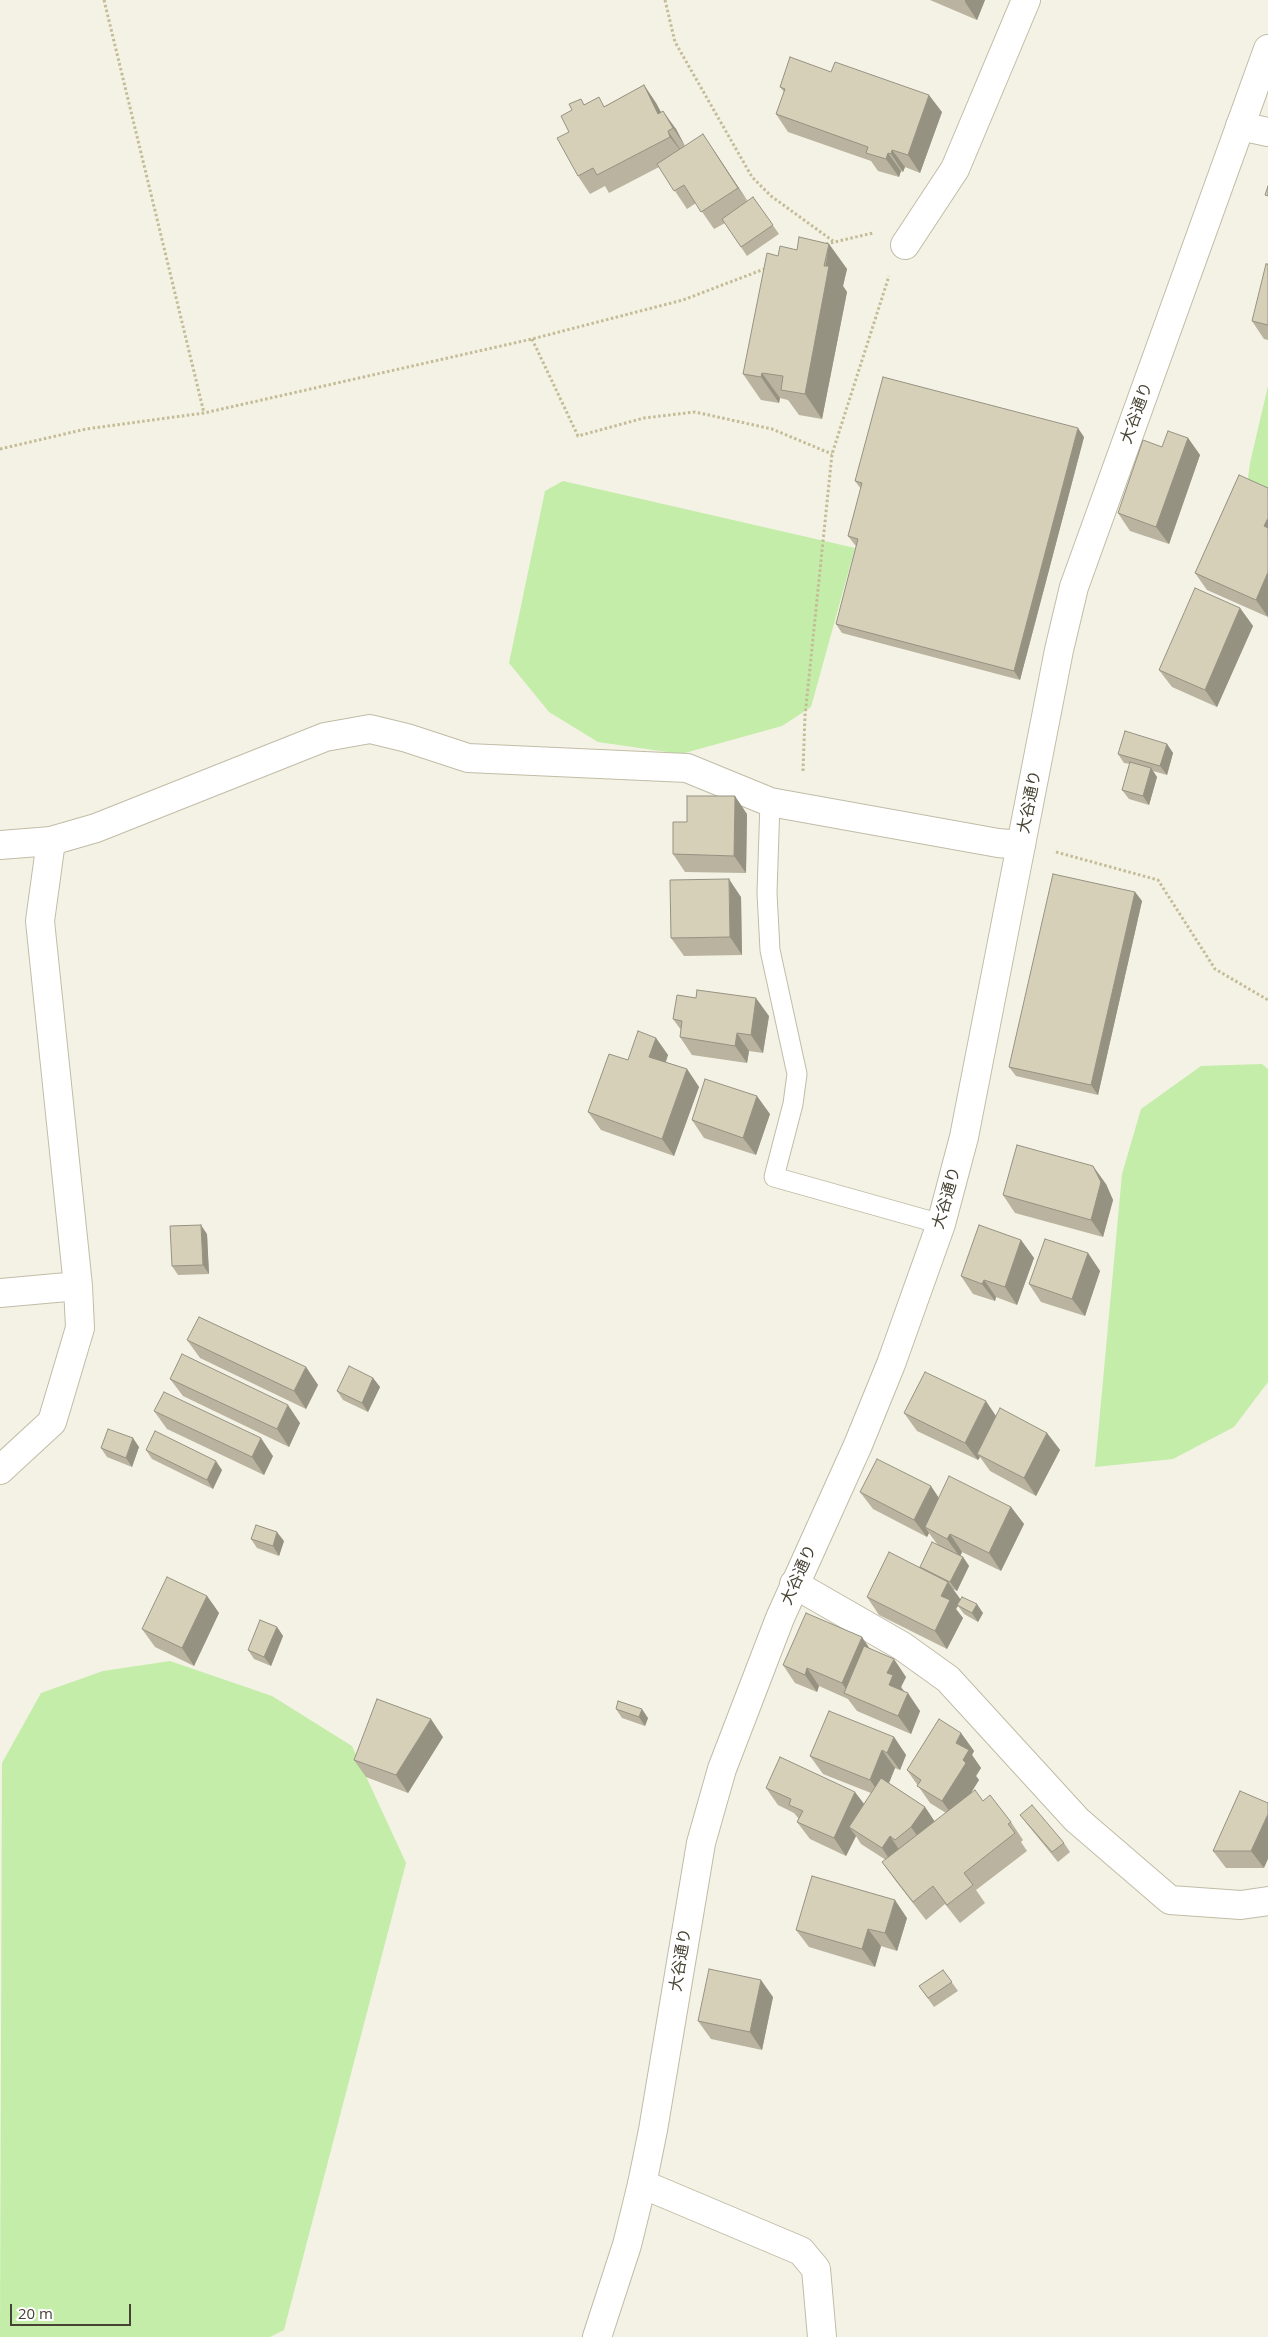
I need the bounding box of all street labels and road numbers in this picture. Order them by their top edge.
street label: 大谷通り [1117,380,1157,446]
street label: 大谷通り [1014,769,1046,835]
street label: 大谷通り [929,1165,965,1231]
street label: 大谷通り [777,1542,821,1608]
street label: 大谷通り [667,1927,695,1993]

